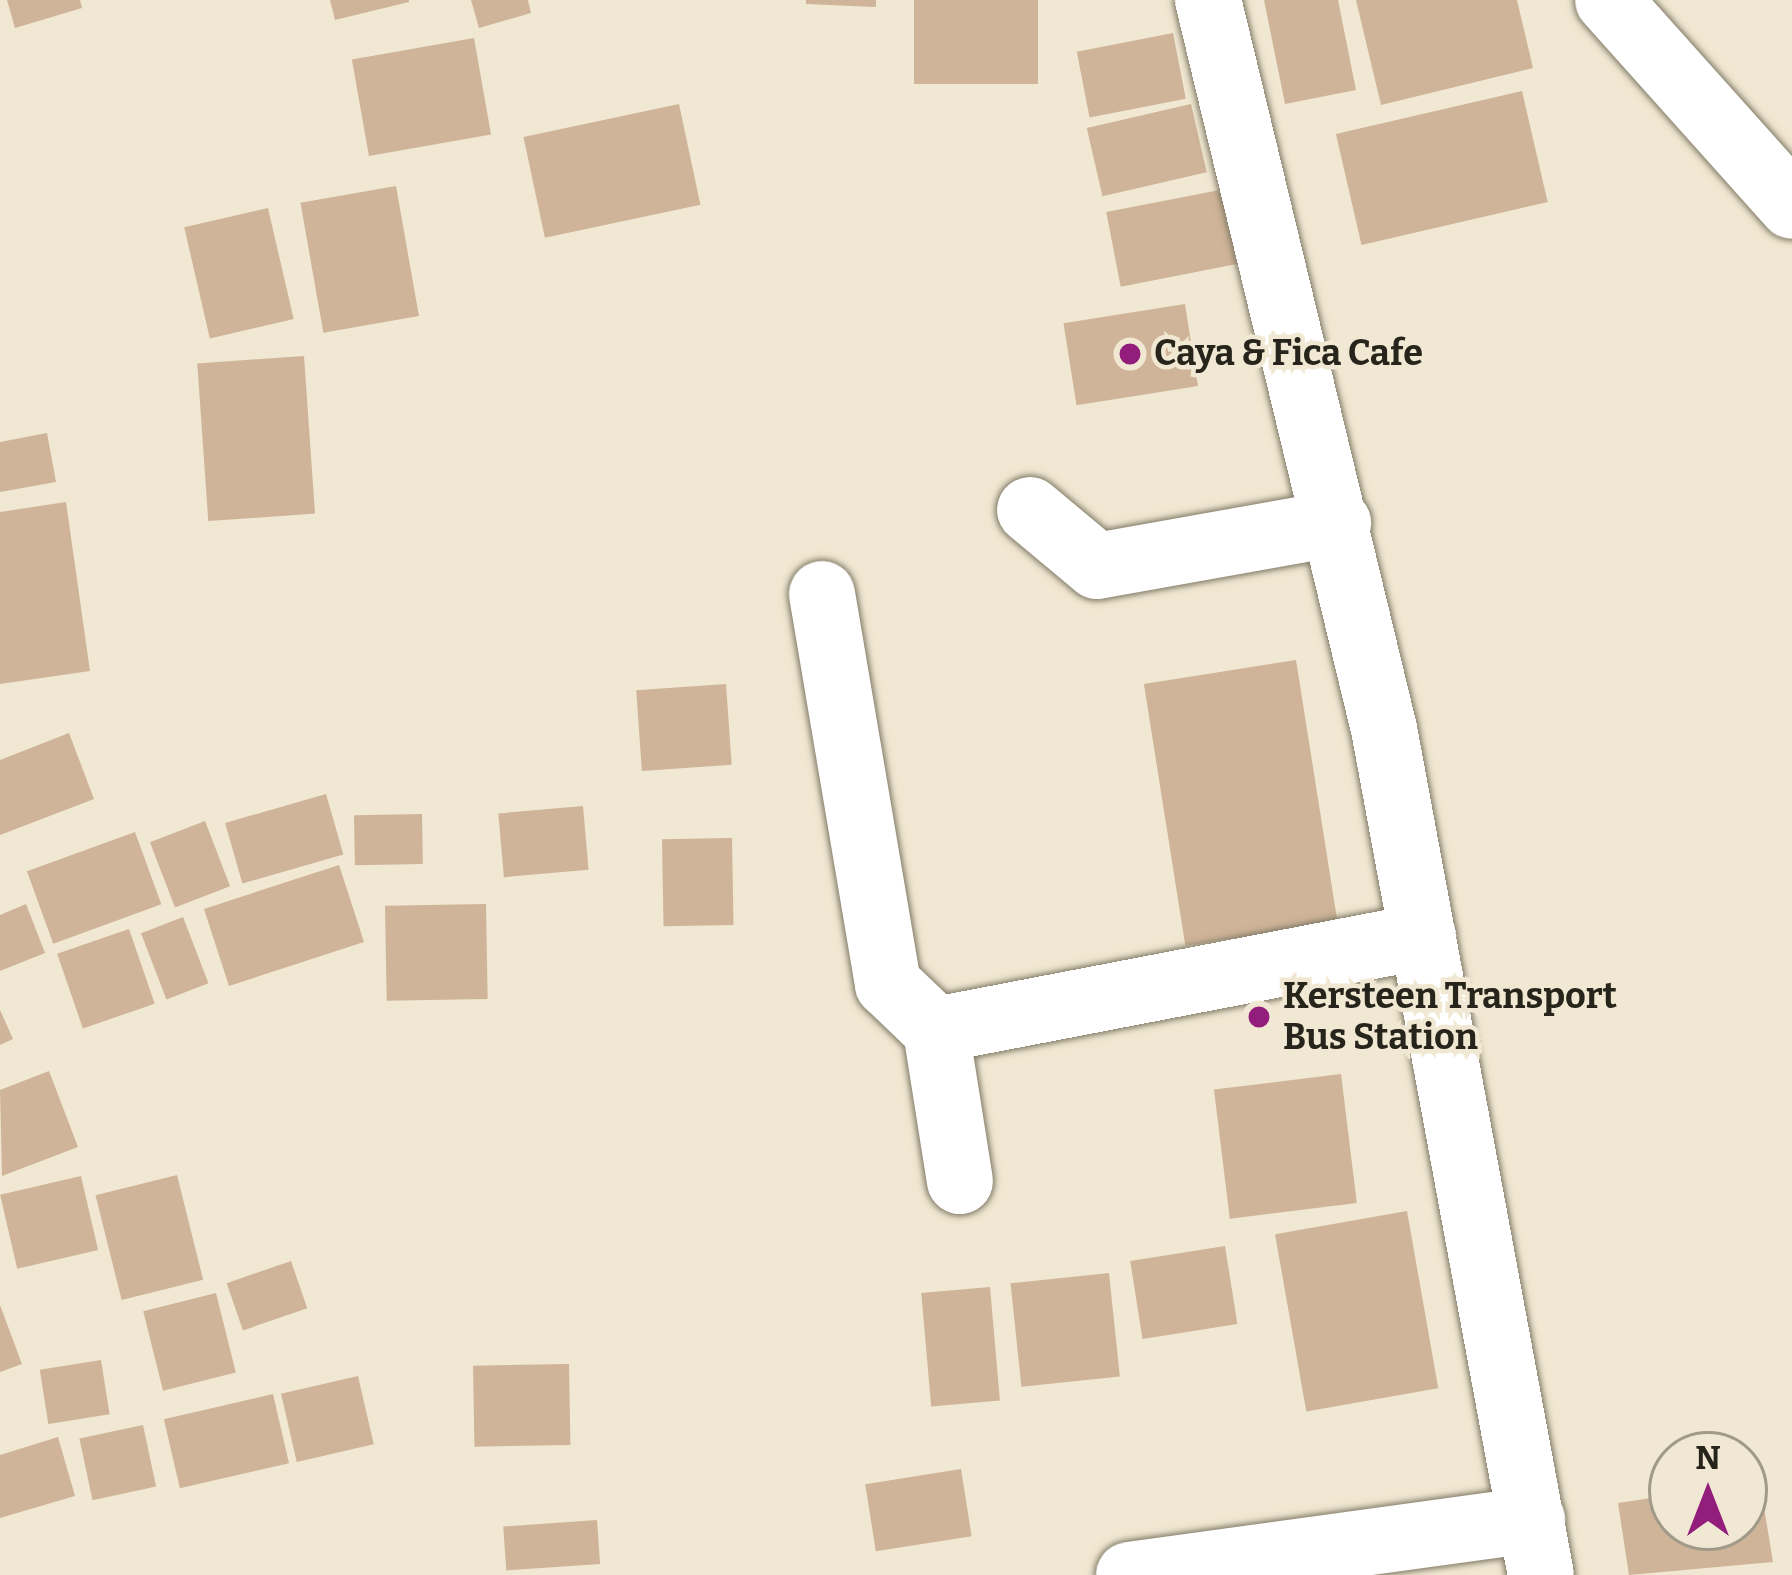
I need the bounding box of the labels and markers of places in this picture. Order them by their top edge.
place label: Caya & Fica Cafe [1154,332,1423,376]
marker: Caya & Fica Cafe [1117,341,1143,367]
place label: Kersteen Transport Bus Station [1283,974,1617,1059]
marker: Kersteen Transport Bus Station [1246,1004,1272,1030]

